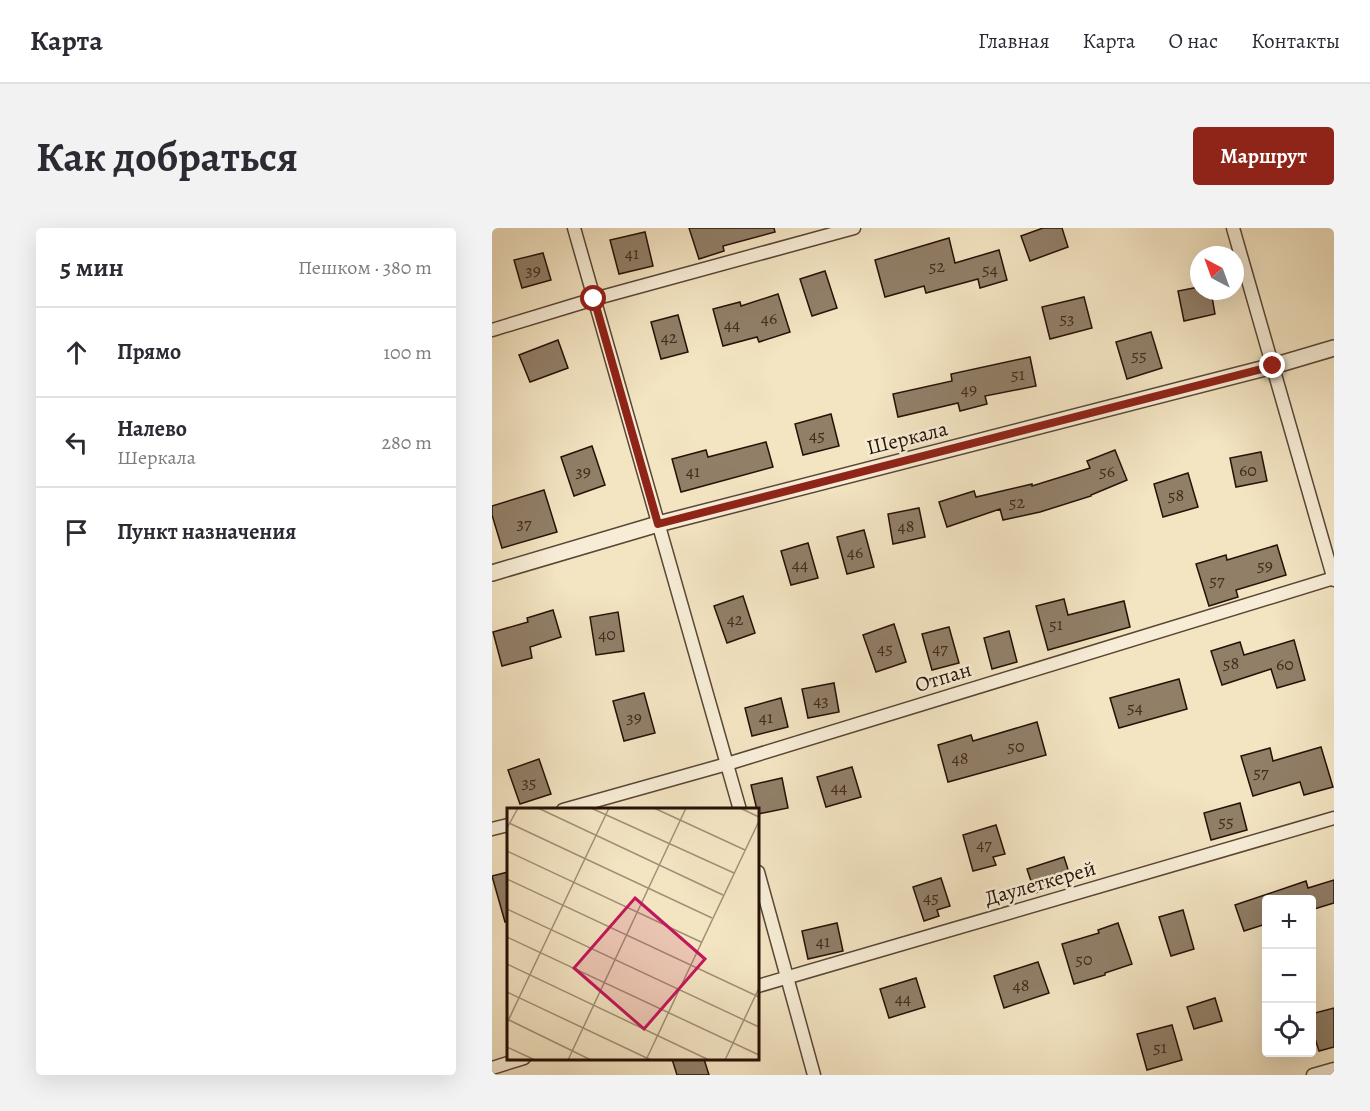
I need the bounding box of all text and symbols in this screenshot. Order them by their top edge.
text: Карта [30,22,103,60]
text: Главная [978,27,1050,55]
text: Карта [1083,27,1135,55]
text: О нас [1168,27,1218,55]
text: Контакты [1251,27,1340,55]
button: Маршрут [1193,127,1334,185]
text: Как добраться [36,128,298,185]
house number: 41 [625,241,639,265]
north arrow [1190,246,1244,300]
text: 5 мин [60,250,124,285]
text: Пешком · 380 m [298,254,432,281]
house number: 52 [929,254,946,278]
house number: 54 [982,257,998,281]
house number: 39 [525,258,541,282]
route start [580,285,606,311]
house number: 46 [761,306,777,330]
house number: 53 [1059,306,1075,330]
house number: 44 [724,312,740,336]
house number: 42 [661,325,678,349]
icon: ahead [60,336,93,369]
text: Прямо [117,337,181,367]
text: 100 m [383,339,432,366]
house number: 55 [1131,343,1147,367]
route end [1259,352,1285,378]
house number: 51 [1011,362,1025,386]
house number: 49 [961,377,977,401]
text: Налево [117,414,187,444]
street label: Шеркала [863,414,951,462]
house number: 45 [809,423,825,447]
icon: left [60,426,93,459]
text: 280 m [382,429,432,456]
text: Шеркала [117,444,196,471]
house number: 60 [1239,458,1257,482]
house number: 39 [575,459,591,483]
house number: 41 [686,459,700,483]
house number: 56 [1099,459,1115,483]
house number: 58 [1168,483,1184,507]
house number: 52 [1009,490,1026,514]
house number: 37 [516,511,532,535]
house number: 48 [898,514,914,538]
icon: arrive [60,516,93,549]
text: Пункт назначения [117,517,296,547]
house number: 46 [847,540,863,564]
house number: 44 [792,552,808,576]
house number: 59 [1257,553,1273,577]
house number: 57 [1209,568,1225,592]
house number: 42 [727,607,744,631]
house number: 51 [1049,612,1063,636]
house number: 40 [598,622,616,646]
house number: 45 [877,636,893,660]
house number: 47 [932,636,948,660]
house number: 58 [1223,651,1239,675]
house number: 60 [1276,652,1294,676]
street label: Отпан [911,655,975,699]
house number: 43 [813,688,829,712]
house number: 54 [1127,695,1143,719]
house number: 39 [626,705,642,729]
house number: 41 [759,705,773,729]
house number: 50 [1007,734,1025,758]
house number: 48 [952,746,968,770]
house number: 57 [1253,760,1269,784]
house number: 35 [521,770,537,794]
house number: 44 [831,775,847,799]
inset map [507,808,759,1060]
house number: 55 [1218,809,1234,833]
house number: 47 [976,832,992,856]
street label: Даулеткерей [981,854,1099,912]
house number: 45 [923,885,939,909]
map controls [1262,895,1316,1057]
button: + [1262,895,1316,949]
house number: 41 [816,929,830,953]
house number: 50 [1075,947,1093,971]
button: − [1262,949,1316,1003]
house number: 48 [1013,973,1029,997]
house number: 44 [895,986,911,1010]
button: locate [1262,1003,1316,1057]
house number: 51 [1153,1035,1167,1059]

